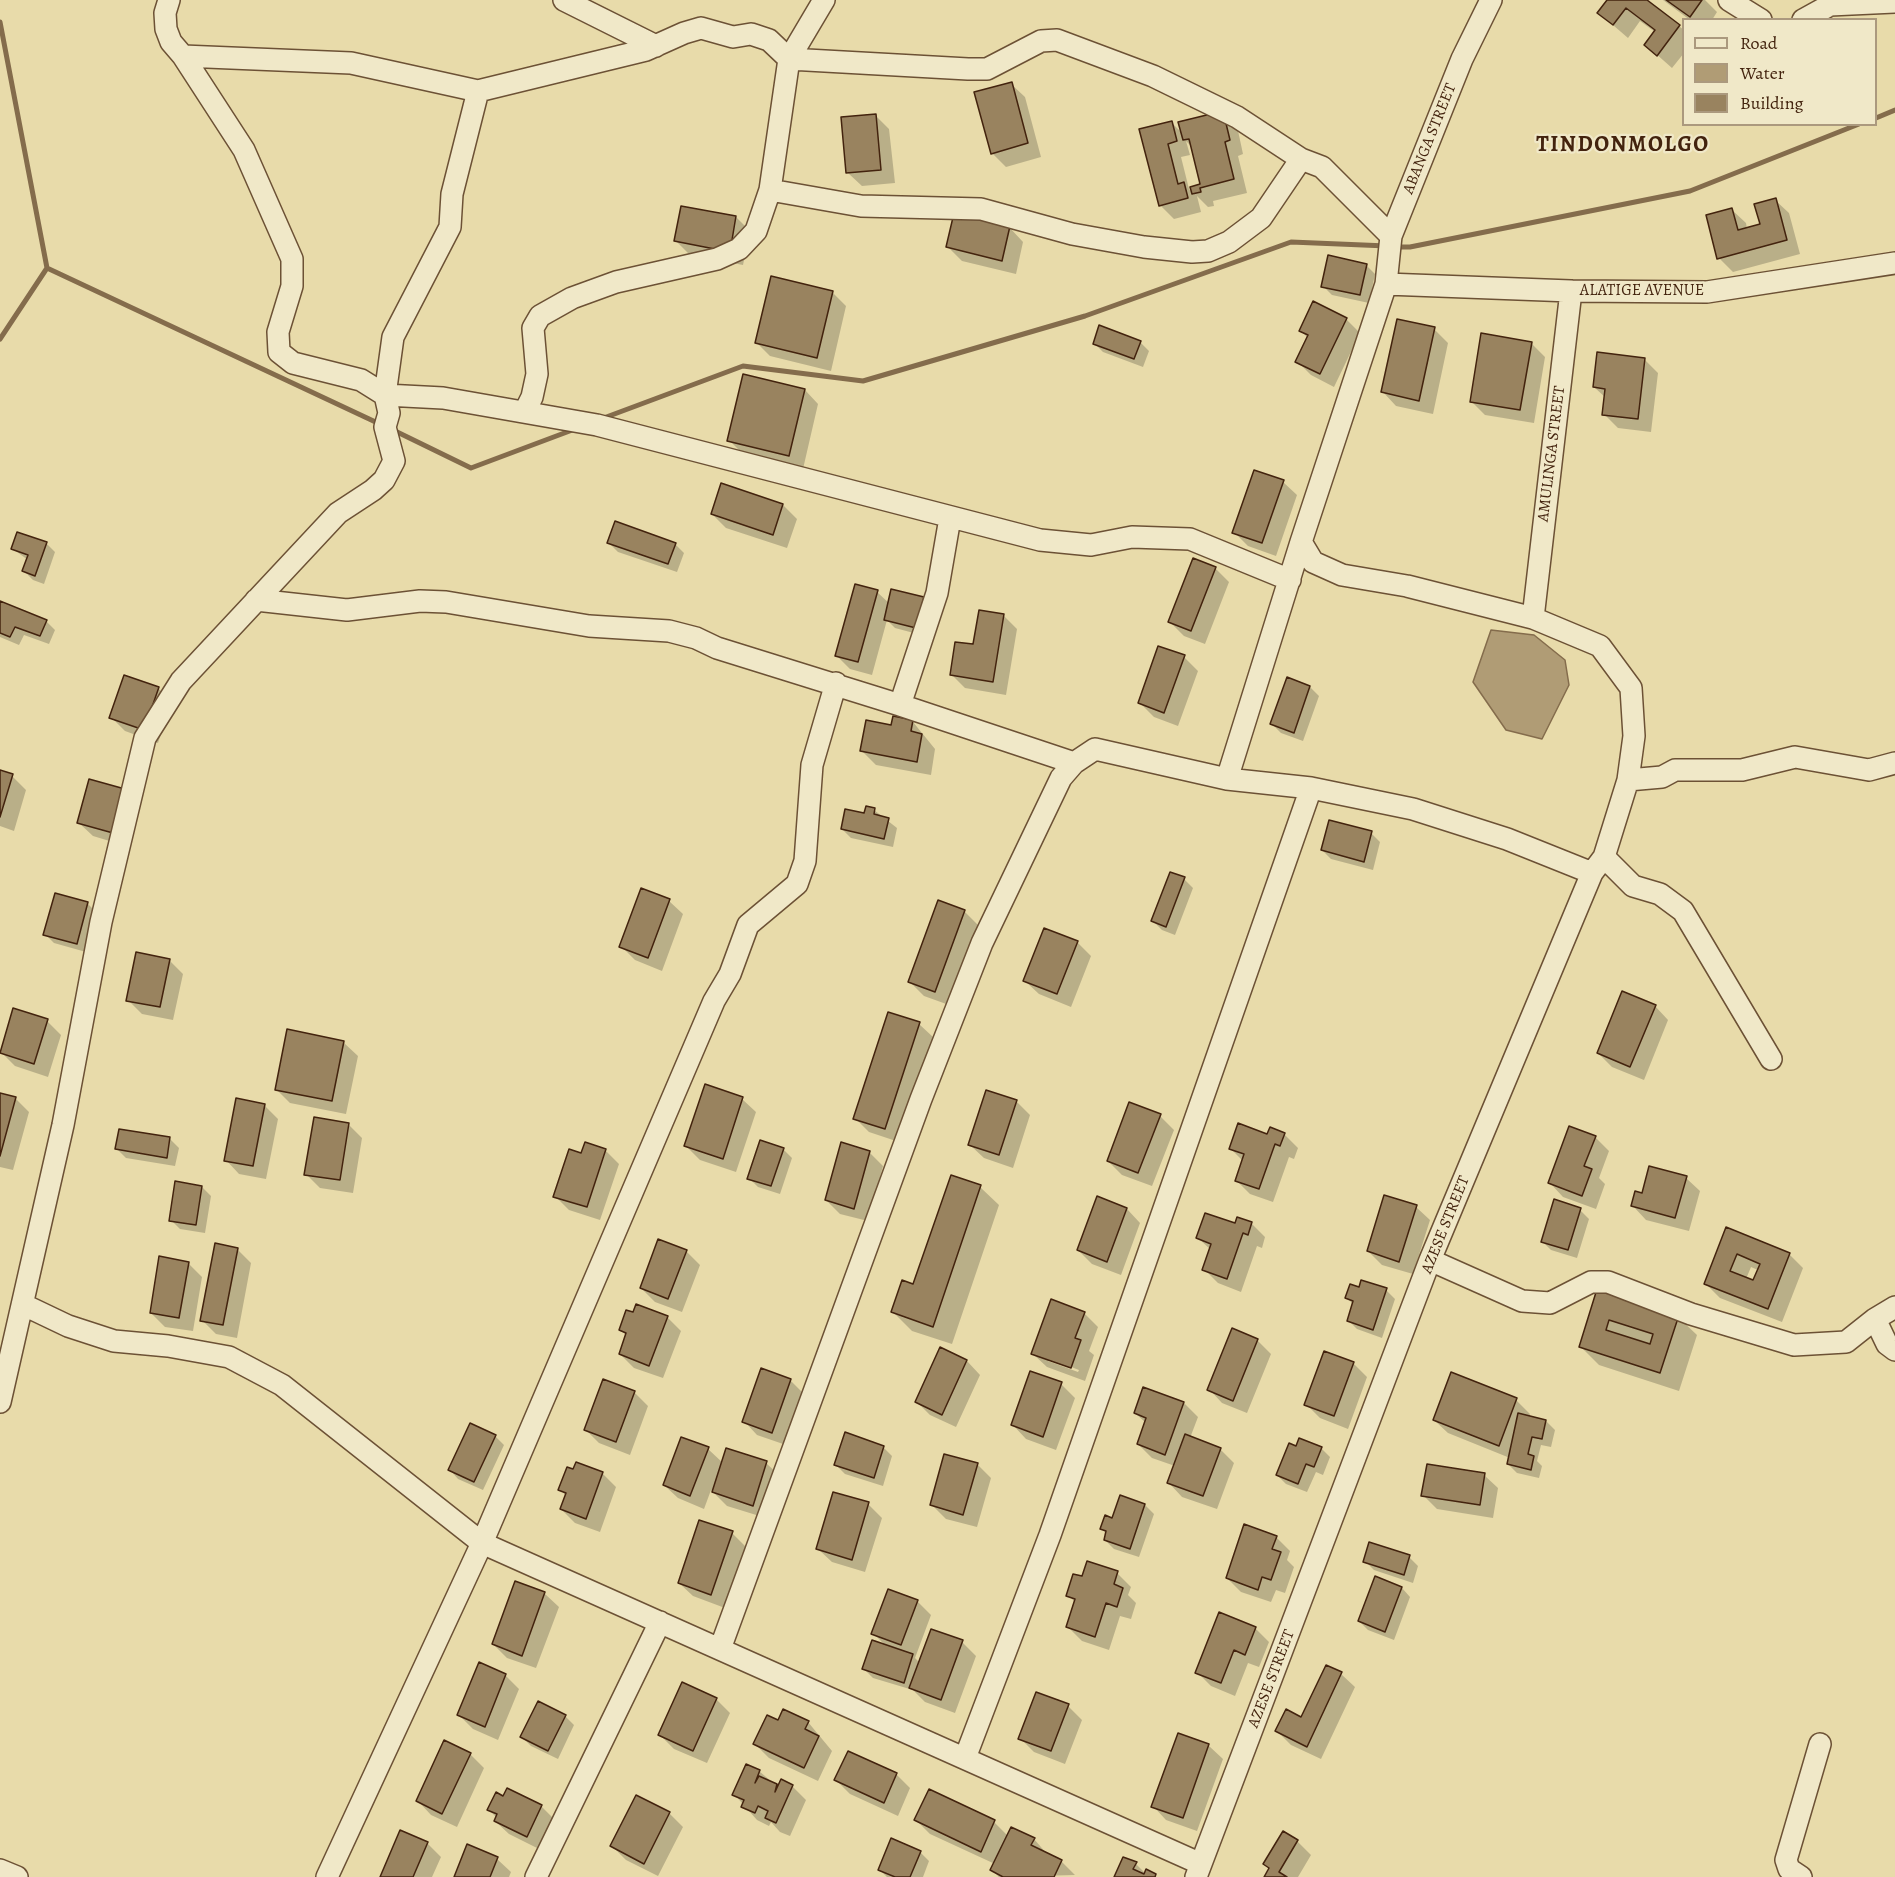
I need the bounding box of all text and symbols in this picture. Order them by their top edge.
legend [1682,18,1877,126]
text: Road [1740,31,1777,55]
text: Water [1740,61,1785,85]
street label: ABANGA STREET [1399,81,1461,197]
text: Building [1740,91,1804,115]
district label: TINDONMOLGO [1536,133,1710,159]
street label: ALATIGE AVENUE [1580,281,1704,301]
street label: AMULINGA STREET [1534,385,1570,523]
street label: AZESE STREET [1418,1173,1474,1277]
street label: AZESE STREET [1244,1627,1300,1731]

